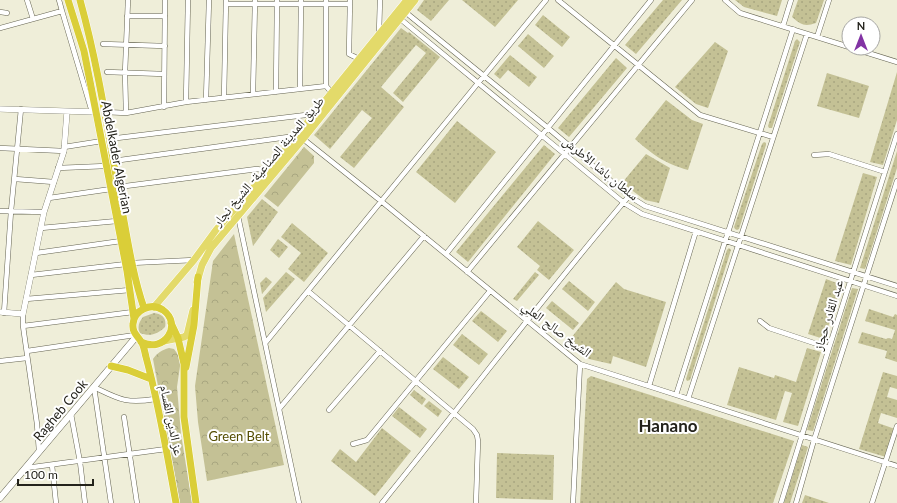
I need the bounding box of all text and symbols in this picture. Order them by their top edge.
north arrow [841,16,881,56]
text: N [857,19,865,32]
street label: طريق المدينة الصناعية- الشيخ نجار [208,93,329,231]
street label: Abdelkader Algerian [98,99,136,215]
street label: سلطان باشا الأطرش [559,133,642,204]
street label: عبد القادر حجاز [809,277,847,353]
street label: الشيخ صالح العلي [517,298,595,363]
street label: Ragheb Cook [29,375,91,444]
street label: عز الدين القسام [156,383,187,457]
district label: Hanano [638,415,698,436]
park label: Green Belt [208,428,270,444]
scale bar [18,461,93,487]
text: 100 m [24,467,58,482]

